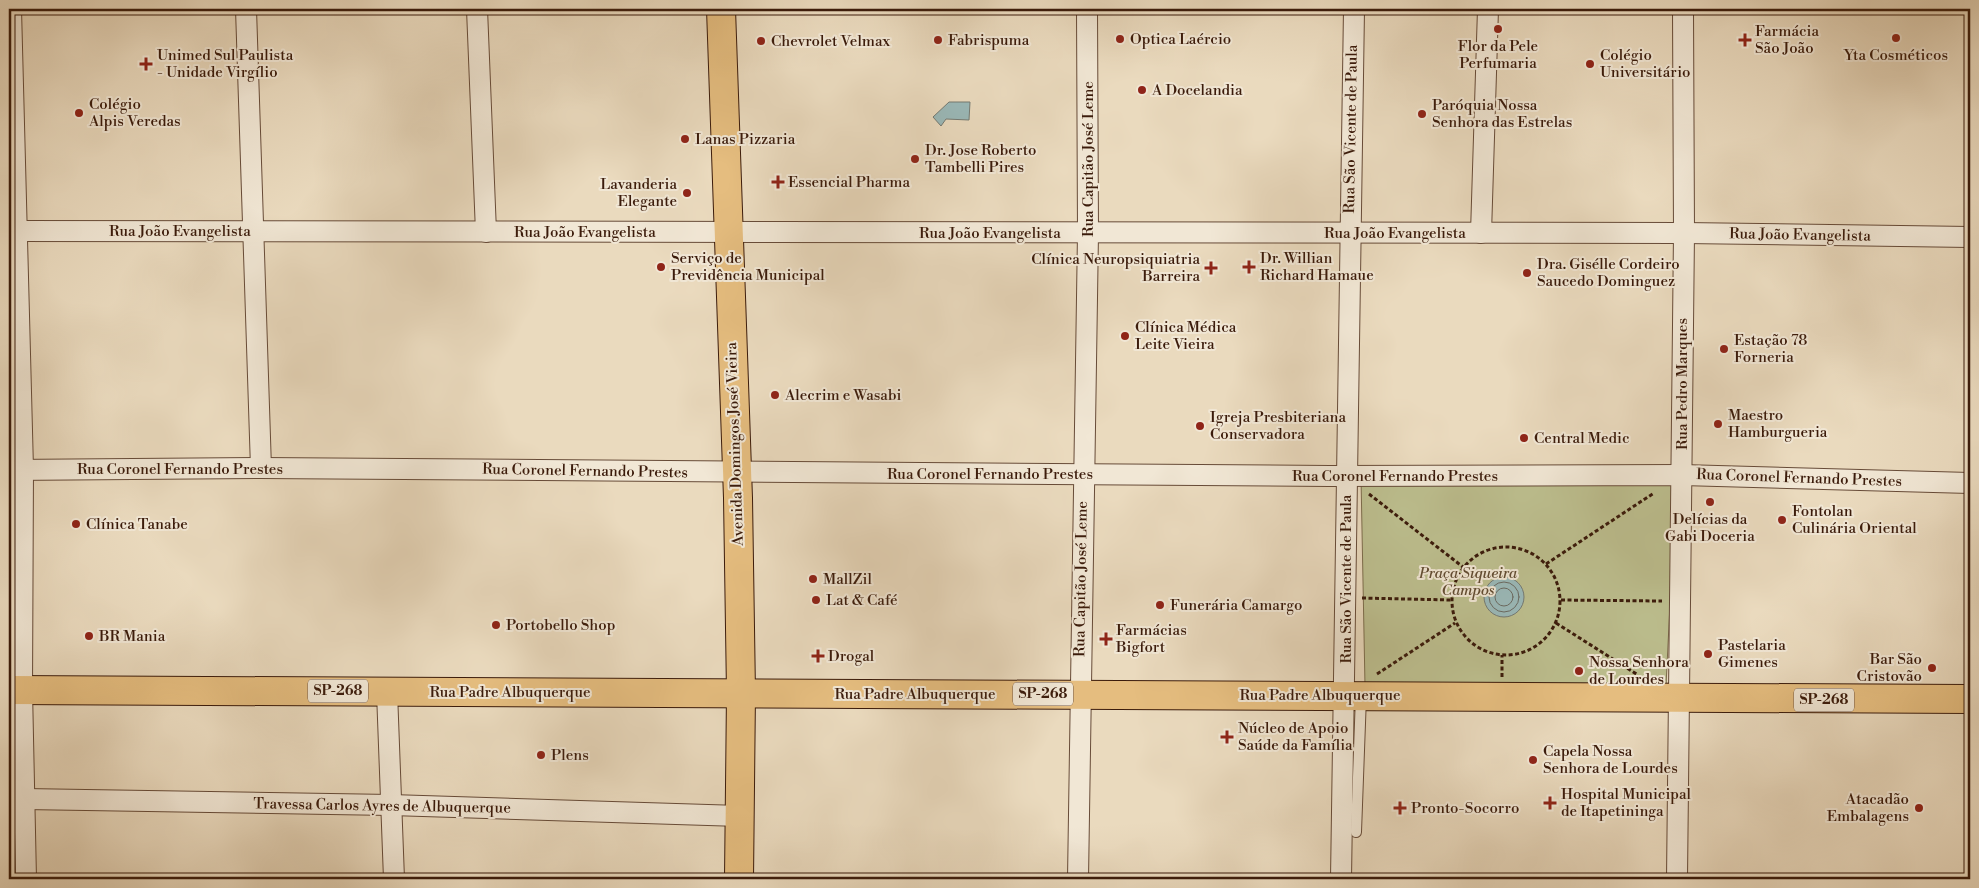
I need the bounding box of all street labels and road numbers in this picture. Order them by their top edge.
street label: Rua São Vicente de Paula [1340,44,1362,214]
street label: Rua Capitão José Leme [1079,81,1098,237]
street label: Rua João Evangelista [109,222,251,241]
street label: Rua João Evangelista [514,223,656,242]
street label: Rua João Evangelista [919,224,1061,243]
street label: Rua João Evangelista [1324,224,1466,243]
street label: Rua João Evangelista [1729,224,1871,246]
street label: Rua Pedro Marques [1673,318,1692,450]
street label: Avenida Domingos José Vieira [722,341,748,547]
street label: Rua Coronel Fernando Prestes [77,460,283,479]
street label: Rua Coronel Fernando Prestes [482,460,688,482]
street label: Rua Coronel Fernando Prestes [887,465,1093,484]
street label: Rua Coronel Fernando Prestes [1696,465,1902,491]
street label: Rua Coronel Fernando Prestes [1292,467,1498,486]
street label: Rua São Vicente de Paula [1337,494,1356,663]
street label: Rua Capitão José Leme [1070,501,1092,657]
road number: SP-268 [308,679,368,702]
road number: SP-268 [1013,682,1073,706]
street label: Rua Padre Albuquerque [429,683,591,702]
street label: Rua Padre Albuquerque [834,685,996,704]
street label: Rua Padre Albuquerque [1239,686,1401,705]
road number: SP-268 [1794,688,1854,712]
street label: Travessa Carlos Ayres de Albuquerque [253,794,511,818]

